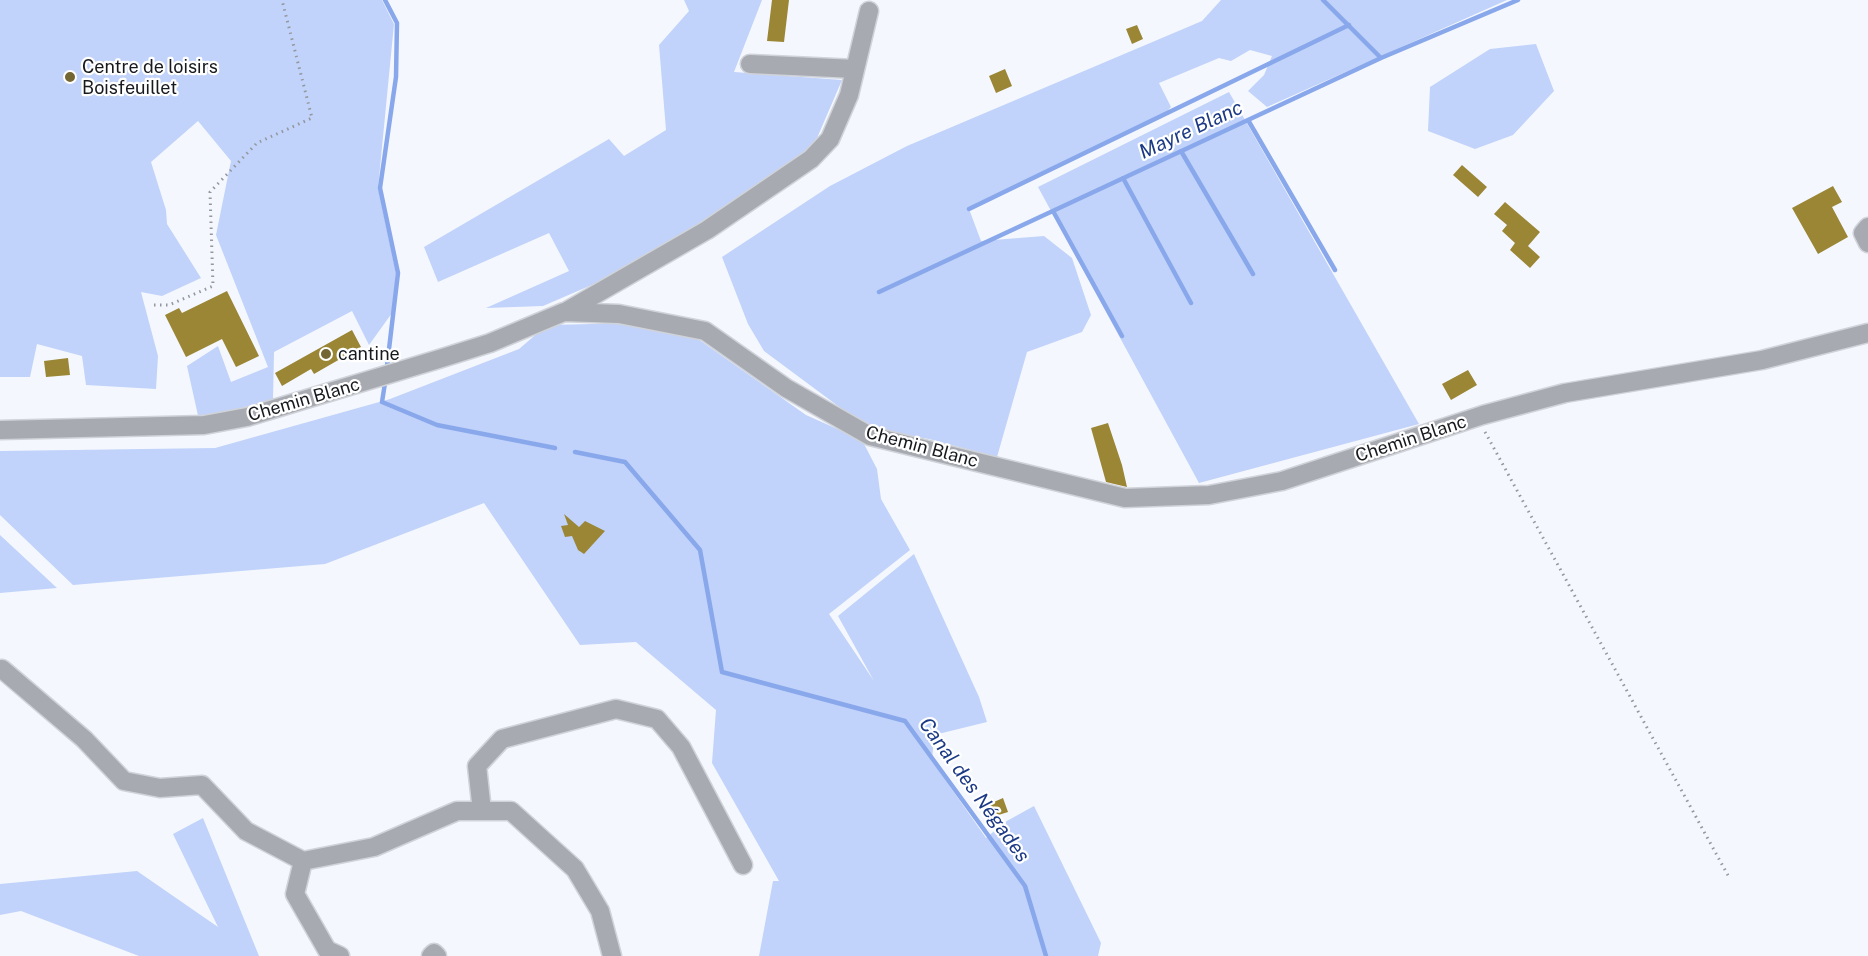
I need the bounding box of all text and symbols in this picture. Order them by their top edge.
place label: Centre de loisirs Boisfeuillet [82,56,218,98]
marker: Centre de loisirs Boisfeuillet [63,70,77,84]
water label: Mayre Blanc [1135,96,1247,164]
place label: cantine [338,343,400,365]
marker: cantine [319,347,333,361]
street label: Chemin Blanc [246,374,362,426]
street label: Chemin Blanc [1353,411,1469,467]
street label: Chemin Blanc [863,422,981,472]
water label: Canal des Négades [913,713,1035,867]

